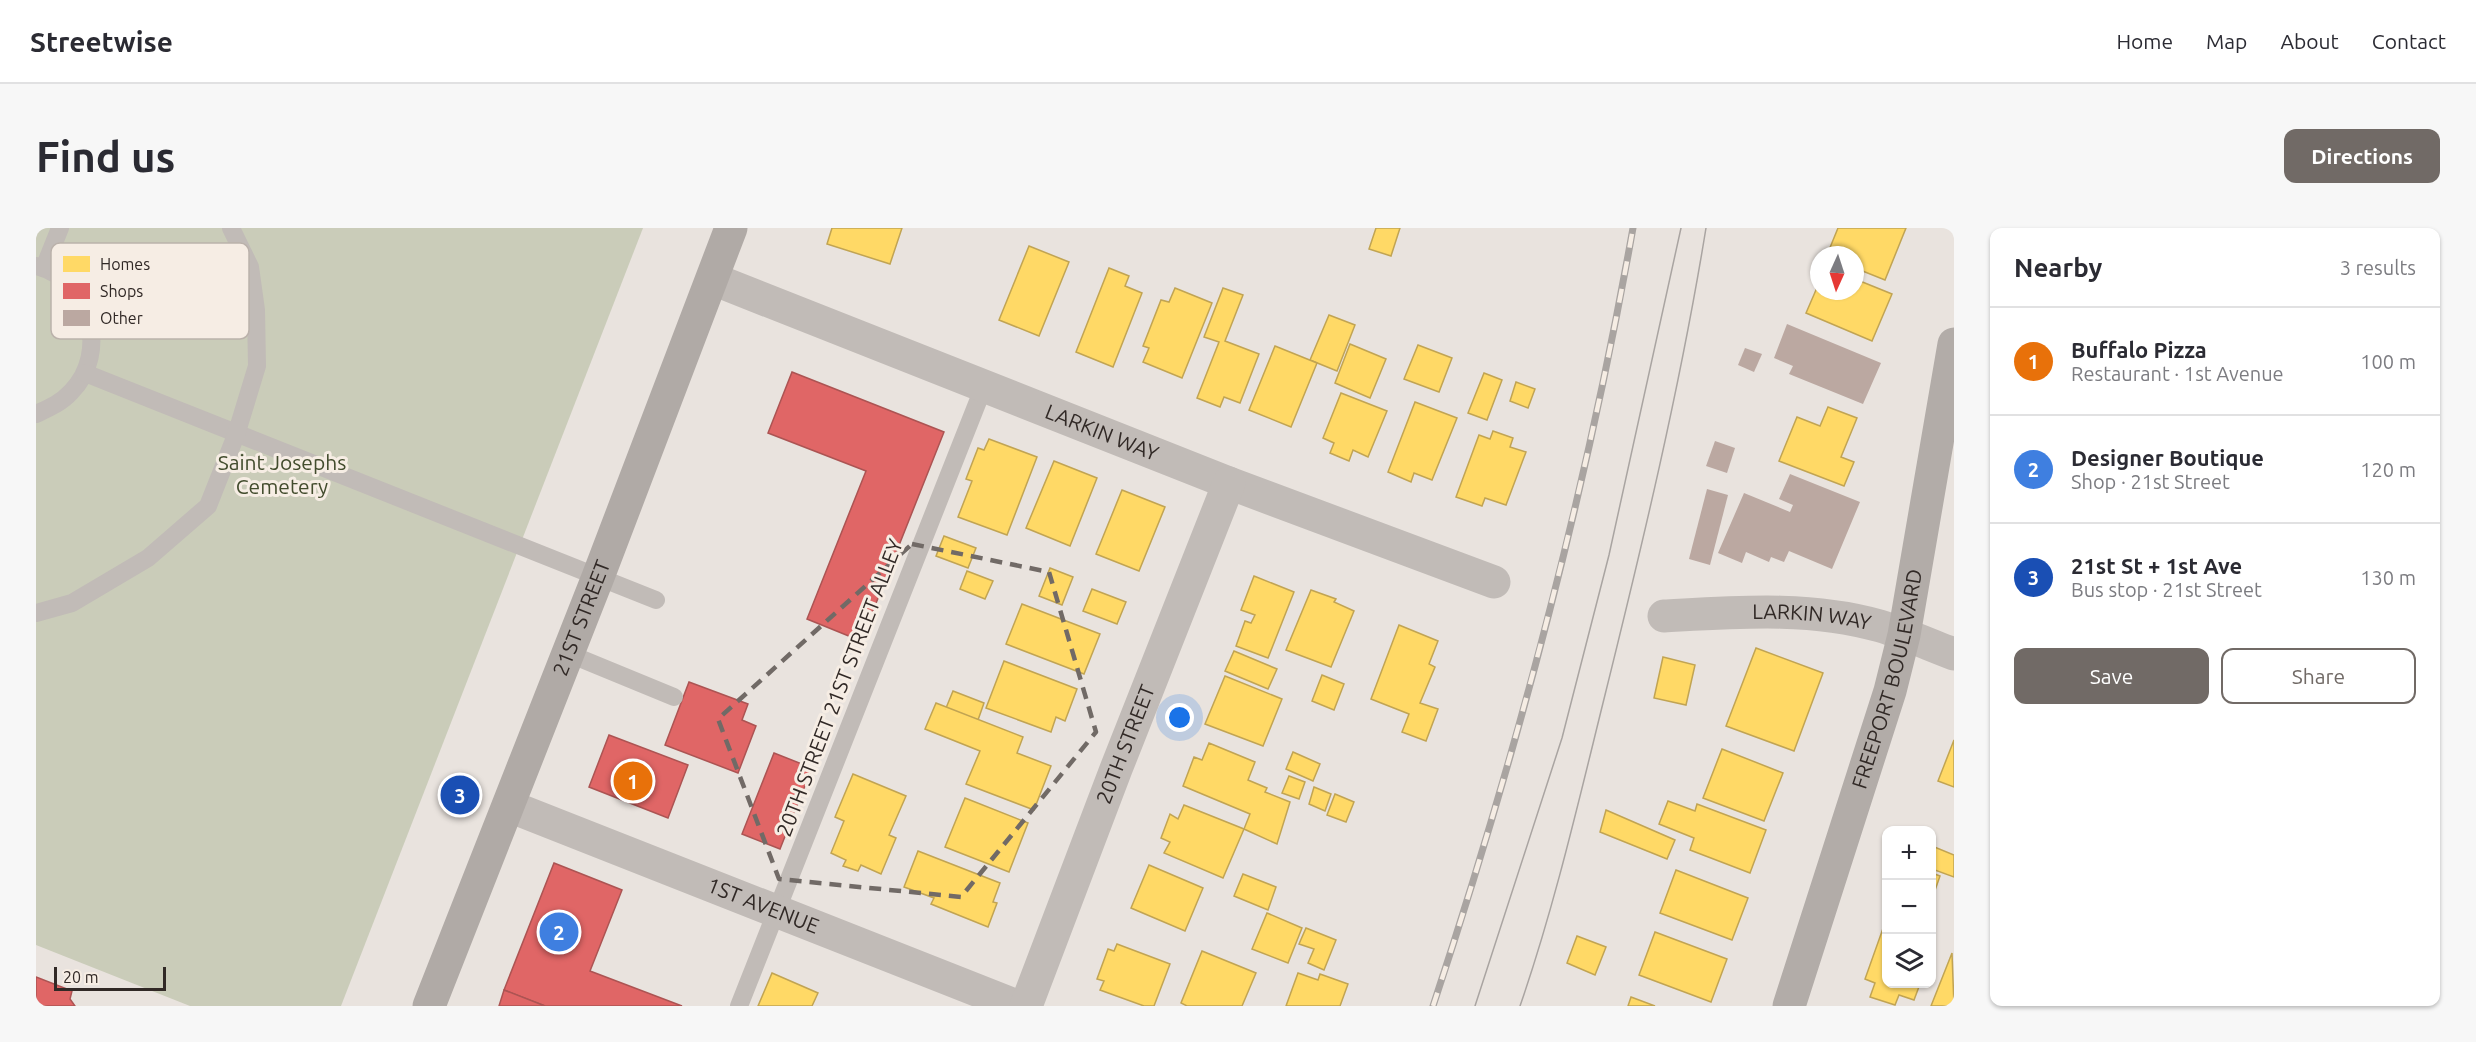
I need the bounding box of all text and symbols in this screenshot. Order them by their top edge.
text: Streetwise [30,26,173,57]
text: Home [2116,29,2173,53]
text: Map [2206,29,2247,53]
text: About [2280,29,2339,53]
text: Contact [2372,29,2446,53]
button: Directions [2284,129,2440,183]
text: Find us [36,133,175,180]
legend [51,243,249,339]
north arrow [1810,246,1864,300]
text: Nearby [2014,253,2102,282]
text: Homes [100,255,150,273]
text: 3 results [2340,256,2416,279]
text: Shops [100,282,143,300]
text: Other [100,309,143,327]
text: Buffalo Pizza [2071,337,2207,362]
text: 1 [2028,350,2039,373]
text: 100 m [2360,350,2416,373]
text: Restaurant · 1st Avenue [2071,362,2284,385]
street label: LARKIN WAY [1042,399,1162,465]
text: Designer Boutique [2071,445,2264,470]
park label: Saint Josephs Cemetery [218,450,346,498]
text: 2 [2028,458,2039,481]
text: 120 m [2360,458,2416,481]
text: Shop · 21st Street [2071,470,2230,493]
street label: 20TH STREET 21ST STREET ALLEY [771,536,907,840]
text: 21st St + 1st Ave [2071,553,2242,578]
street label: 21ST STREET [547,556,614,679]
text: 3 [2028,566,2039,589]
text: 130 m [2360,566,2416,589]
street label: FREEPORT BOULEVARD [1846,567,1926,792]
text: Bus stop · 21st Street [2071,578,2262,601]
street label: LARKIN WAY [1752,599,1874,634]
button: Save [2014,648,2209,704]
button: Share [2221,648,2416,704]
street label: 20TH STREET [1091,681,1159,807]
your location [1165,703,1194,732]
pin: 1 [614,758,652,804]
pin: 3 [440,772,480,818]
map controls [1882,826,1936,988]
button: + [1882,826,1936,880]
street label: 1ST AVENUE [704,872,823,938]
button: − [1882,880,1936,934]
pin: 2 [540,910,578,954]
button: layers [1882,934,1936,988]
scale bar [54,964,166,992]
text: 20 m [63,968,99,986]

